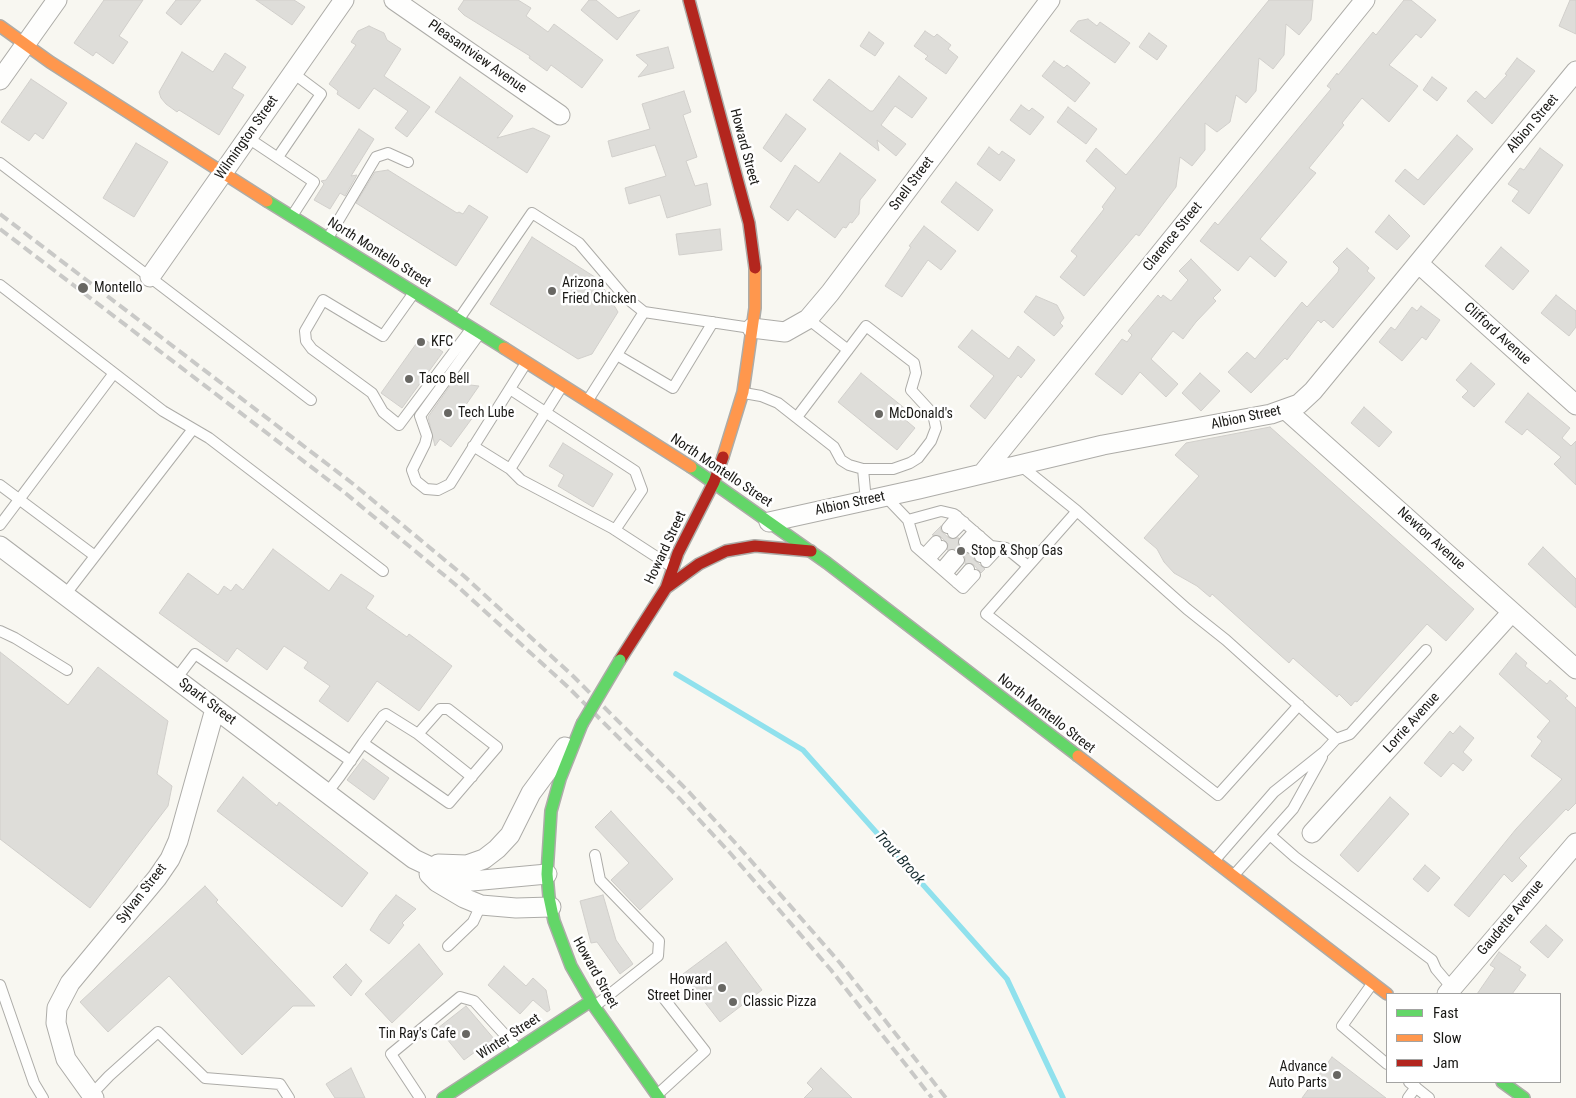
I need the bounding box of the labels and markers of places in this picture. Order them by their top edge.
place label: Arizona Fried Chicken [562,275,637,308]
place label: Montello [94,280,143,296]
marker: Montello [76,281,90,295]
marker: Arizona Fried Chicken [546,285,558,297]
place label: KFC [431,334,453,350]
marker: KFC [415,336,427,348]
place label: Taco Bell [419,371,470,387]
marker: Taco Bell [403,373,415,385]
place label: Tech Lube [458,405,514,421]
place label: McDonald's [889,406,953,422]
marker: Tech Lube [442,407,454,419]
marker: McDonald's [873,408,885,420]
place label: Stop & Shop Gas [971,543,1063,559]
marker: Stop & Shop Gas [955,545,967,557]
place label: Howard Street Diner [647,972,712,1004]
marker: Howard Street Diner [716,982,728,994]
place label: Classic Pizza [743,994,816,1010]
marker: Classic Pizza [727,996,739,1008]
place label: Tin Ray's Cafe [379,1026,456,1042]
marker: Tin Ray's Cafe [460,1028,472,1040]
place label: Advance Auto Parts [1268,1059,1327,1092]
marker: Advance Auto Parts [1331,1069,1343,1081]

